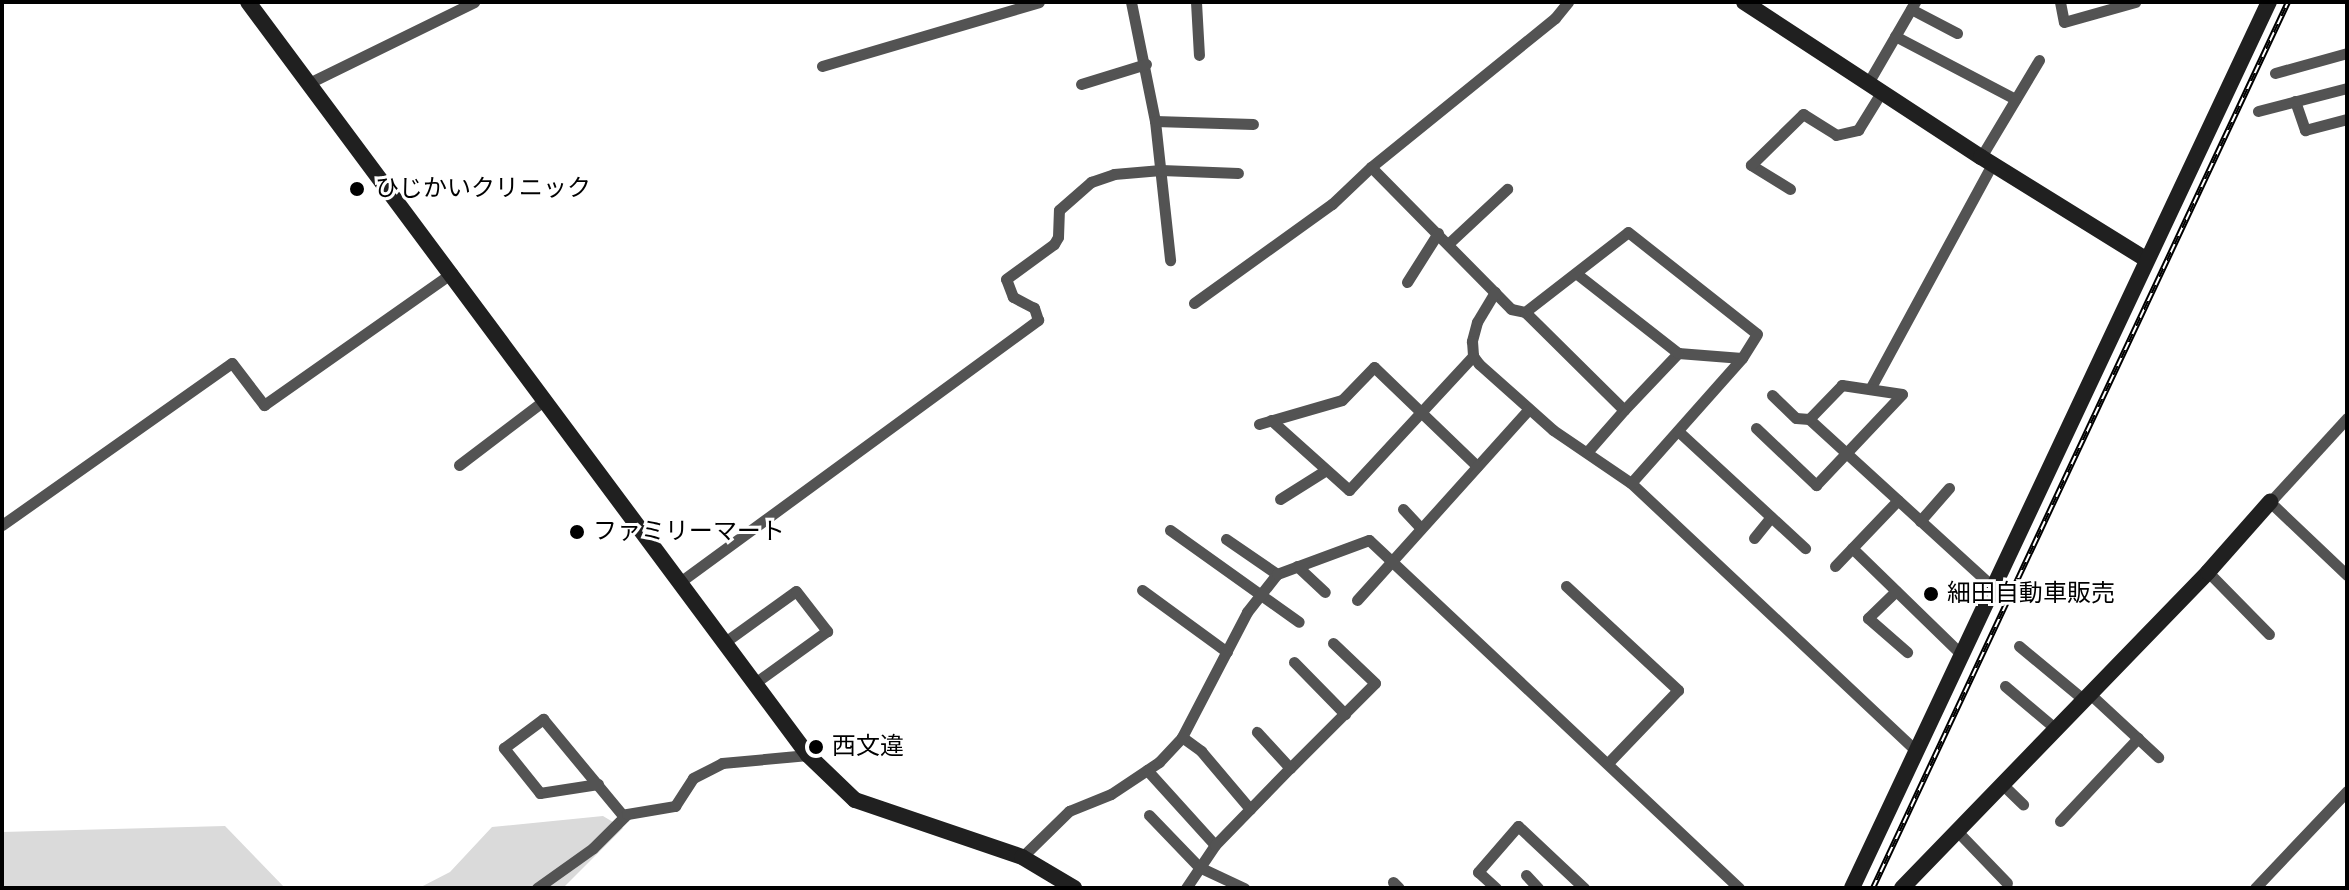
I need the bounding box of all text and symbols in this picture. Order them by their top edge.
place label: ひじかいクリニック [375,175,591,203]
marker: ひじかいクリニック [346,178,368,200]
place label: ファミリーマート [593,518,785,546]
marker: ファミリーマート [568,523,586,541]
place label: 細田自動車販売 [1947,580,2115,608]
marker: 細田自動車販売 [1922,585,1940,603]
place label: 西文違 [832,733,904,761]
marker: 西文違 [807,738,825,756]

